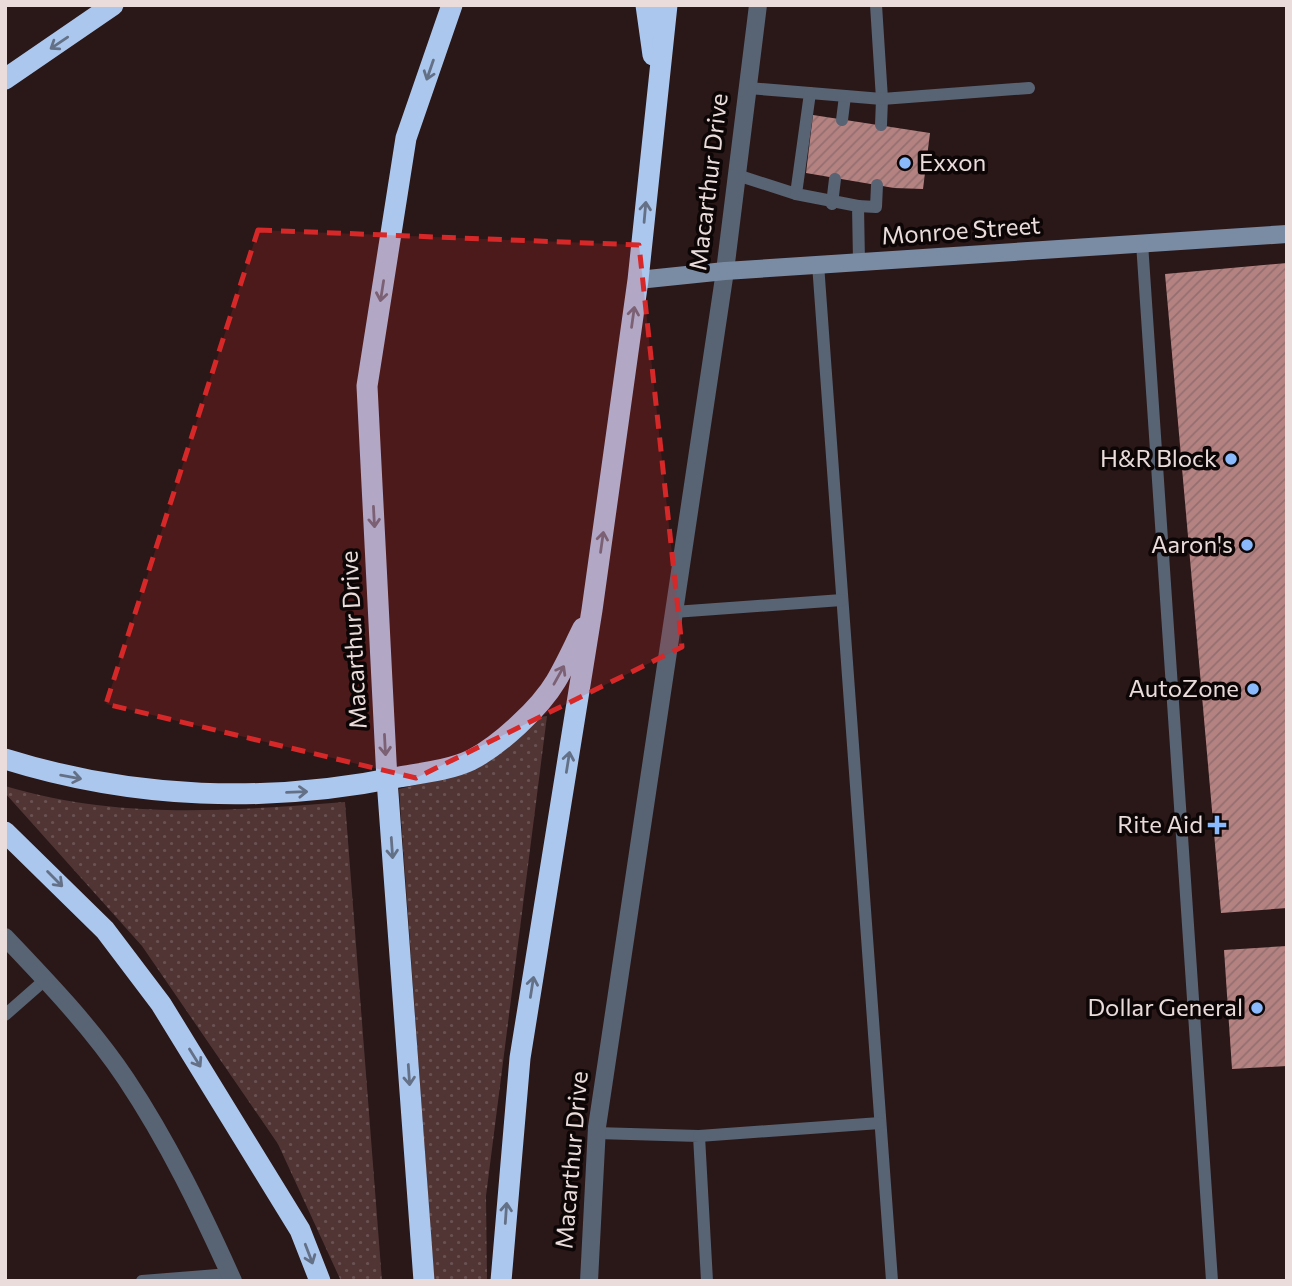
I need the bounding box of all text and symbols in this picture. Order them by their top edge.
one-way arrow [50,36,70,50]
one-way arrow [423,58,435,80]
street label: Macarthur Drive [682,91,733,272]
place label: Exxon [919,147,986,176]
marker: Exxon [897,155,913,171]
one-way arrow [639,201,652,223]
street label: Monroe Street [880,209,1042,250]
one-way arrow [375,279,388,302]
one-way arrow [627,306,640,329]
place label: H&R Block [1100,443,1217,472]
marker: H&R Block [1223,451,1239,467]
one-way arrow [367,506,380,529]
place label: Aaron's [1151,529,1233,558]
one-way arrow [595,531,608,554]
marker: Aaron's [1239,537,1255,553]
street label: Macarthur Drive [333,550,372,730]
one-way arrow [552,665,566,685]
place label: AutoZone [1128,673,1239,702]
marker: AutoZone [1245,681,1261,697]
one-way arrow [379,733,392,756]
one-way arrow [562,751,575,774]
one-way arrow [59,771,82,784]
one-way arrow [285,785,308,798]
place label: Rite Aid [1117,809,1203,838]
marker: Rite Aid [1209,817,1225,833]
one-way arrow [386,836,399,859]
one-way arrow [46,871,63,888]
one-way arrow [526,976,539,999]
place label: Dollar General [1087,992,1243,1021]
marker: Dollar General [1249,1000,1265,1016]
one-way arrow [188,1047,202,1067]
one-way arrow [403,1063,416,1086]
street label: Macarthur Drive [548,1070,593,1250]
one-way arrow [500,1202,513,1224]
one-way arrow [304,1242,317,1264]

